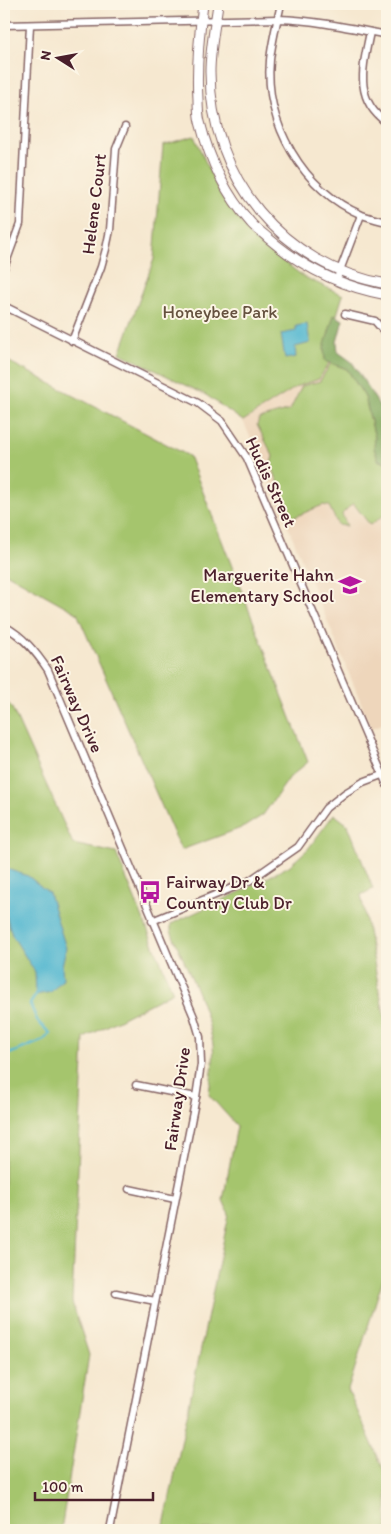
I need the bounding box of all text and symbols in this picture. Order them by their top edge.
north arrow [32,32,82,82]
text: N [36,49,55,62]
street label: Helene Court [77,152,111,256]
park label: Honeybee Park [162,301,278,323]
street label: Hudis Street [241,433,302,531]
place label: Marguerite Hahn Elementary School [190,564,334,607]
school or university icon: Marguerite Hahn Elementary School [337,572,363,598]
street label: Fairway Drive [46,652,108,756]
place label: Fairway Dr & Country Club Dr [166,871,293,914]
bus stop icon: Fairway Dr & Country Club Dr [137,879,163,905]
street label: Fairway Drive [159,1046,195,1152]
scale bar [35,1469,152,1501]
text: 100 m [42,1478,84,1496]

